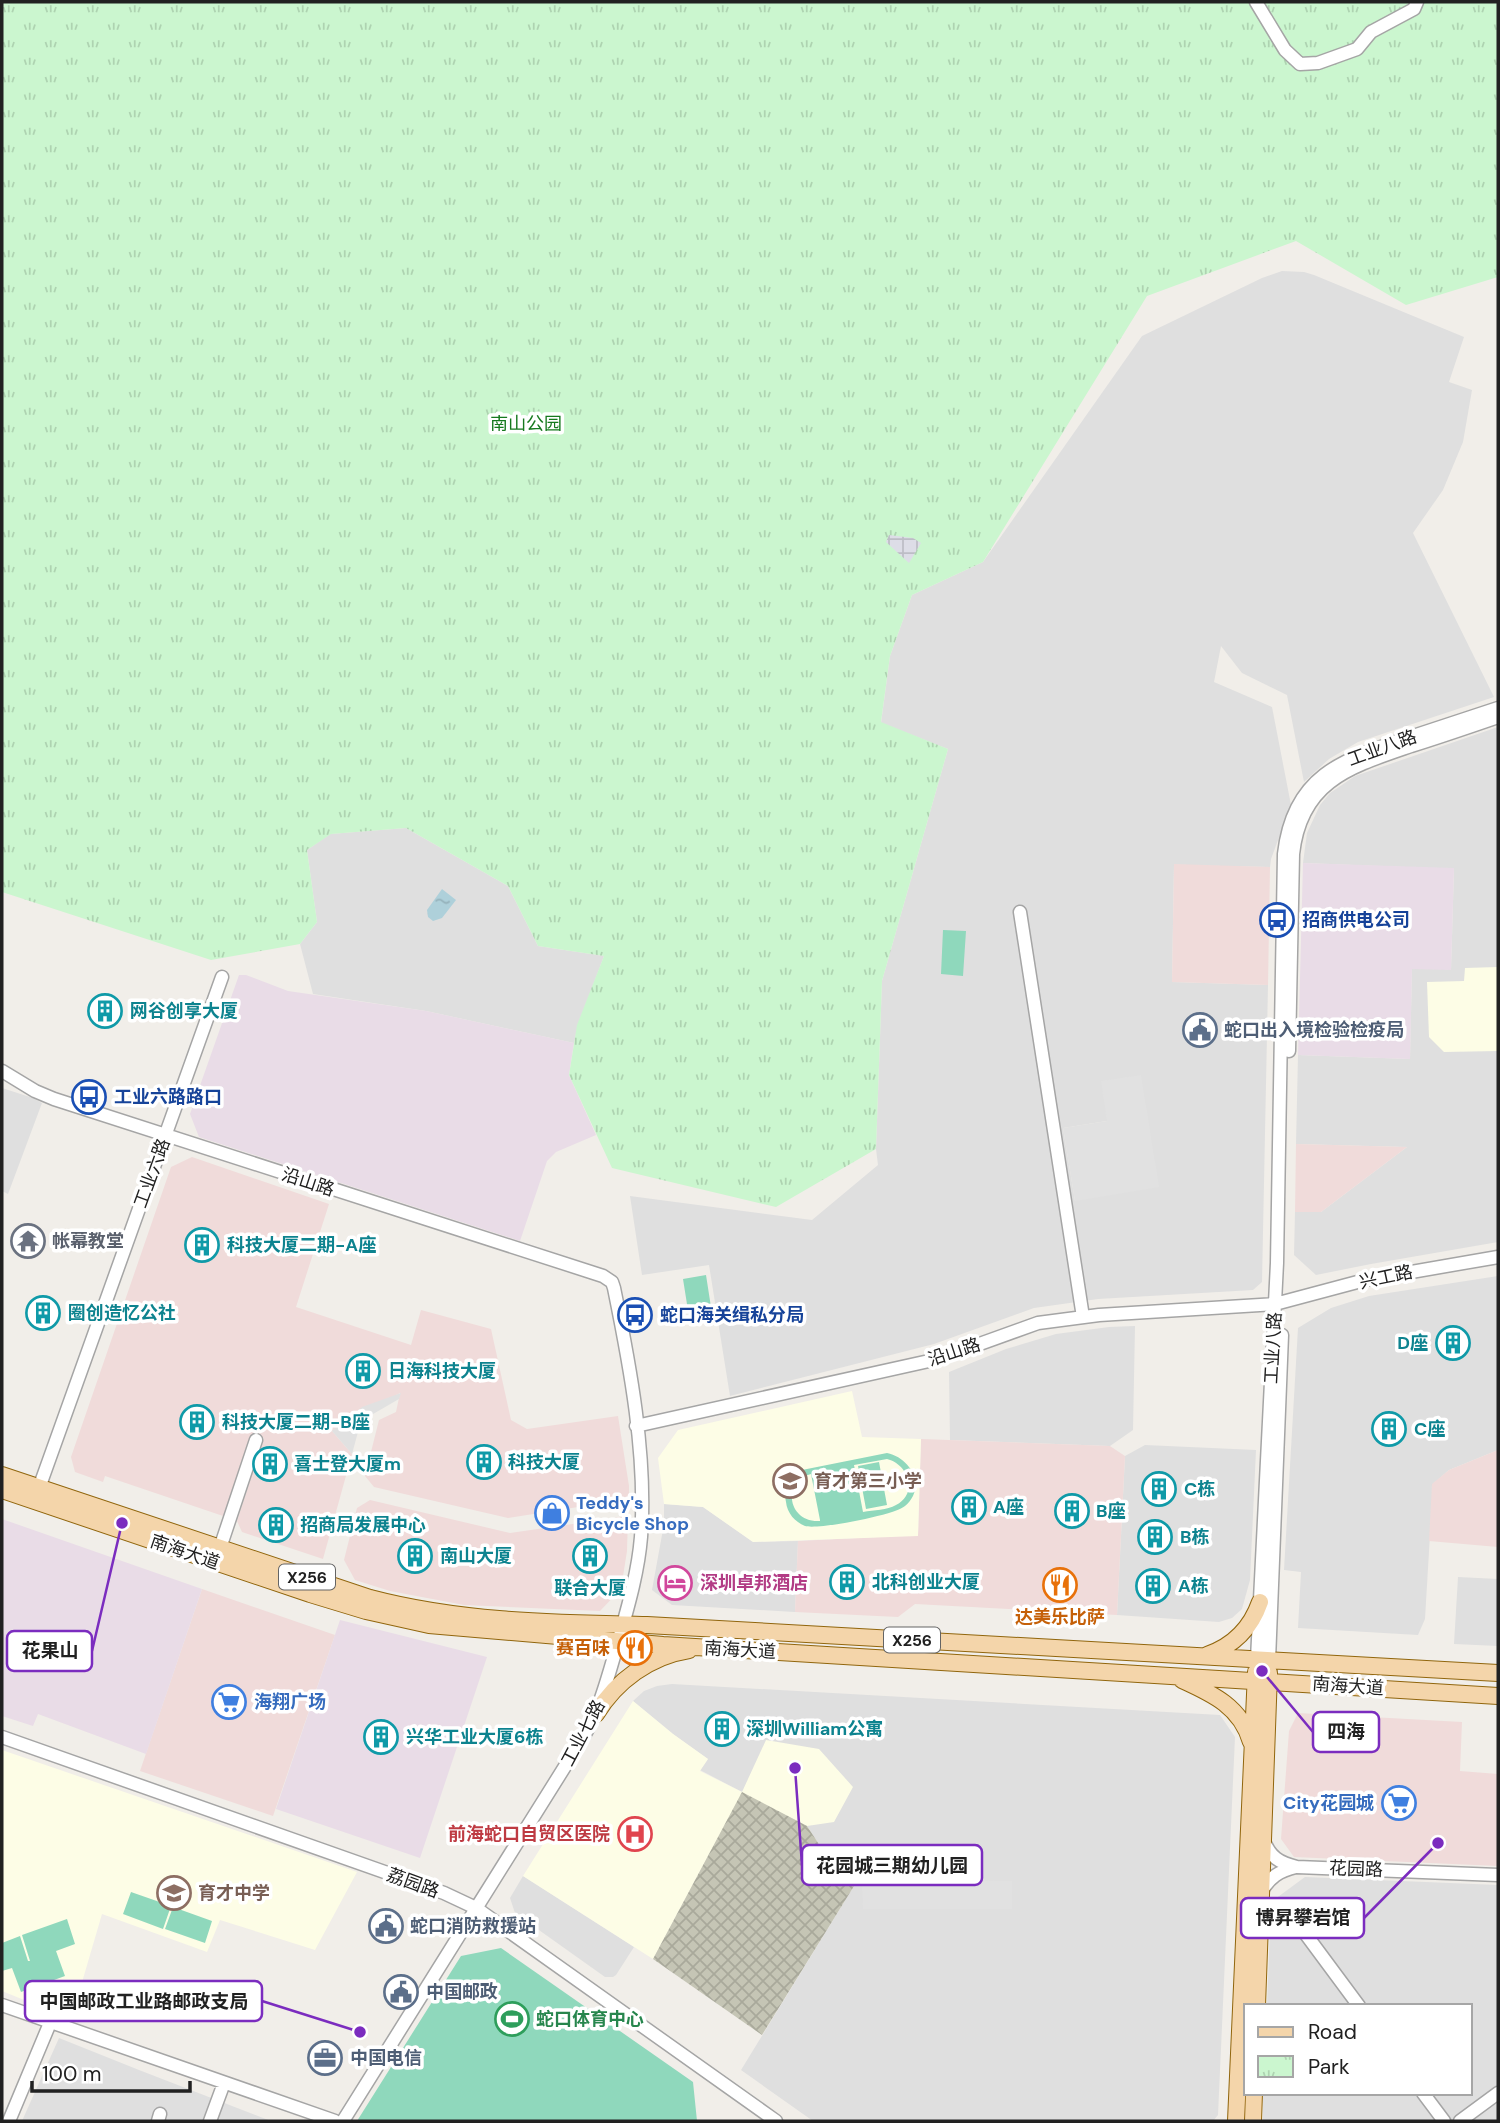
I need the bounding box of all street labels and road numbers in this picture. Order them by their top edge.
street label: 工业八路 [1344,724,1420,772]
street label: 工业六路 [128,1135,176,1211]
street label: 沿山路 [279,1162,337,1202]
street label: 兴工路 [1357,1260,1415,1294]
street label: 工业八路 [1259,1311,1287,1385]
street label: 沿山路 [925,1332,983,1372]
street label: 南海大道 [147,1529,223,1575]
road number: X256 [279,1564,335,1590]
road number: X256 [884,1628,940,1652]
street label: 南海大道 [703,1636,777,1664]
street label: 南海大道 [1311,1672,1385,1700]
street label: 工业七路 [556,1696,610,1770]
street label: 花园路 [1329,1856,1383,1882]
street label: 荔园路 [384,1862,442,1904]

